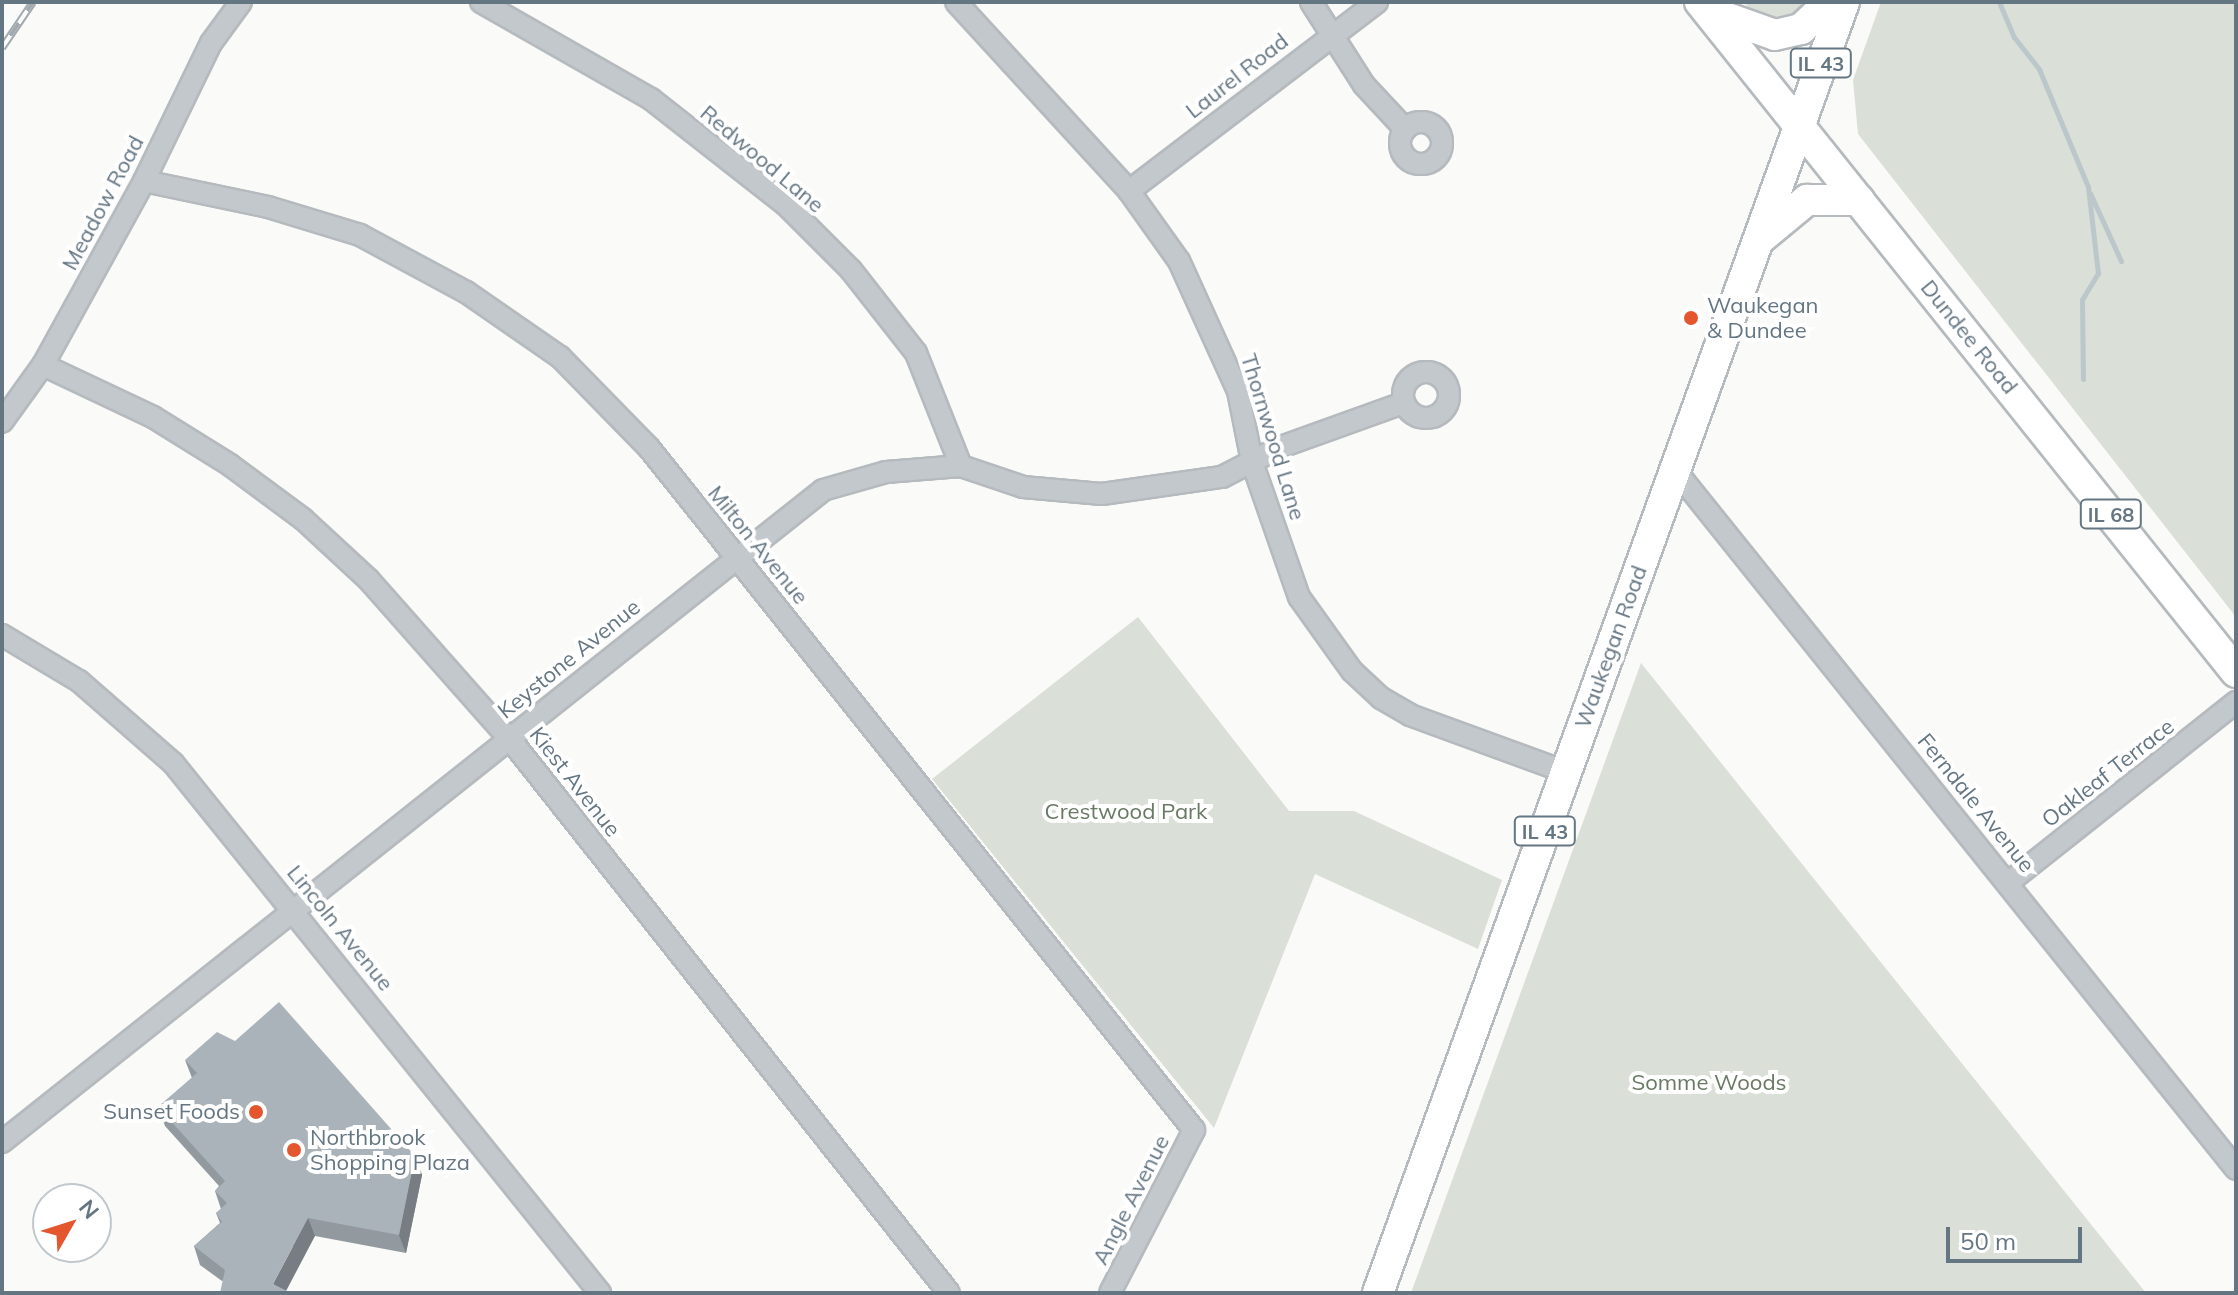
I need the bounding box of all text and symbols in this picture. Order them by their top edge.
street label: Laurel Road [1181,28,1293,124]
road number: IL 43 [1789,47,1853,79]
street label: Redwood Lane [695,100,829,218]
street label: Meadow Road [57,131,149,275]
street label: Dundee Road [1915,275,2023,399]
place label: Waukegan & Dundee [1707,292,1818,344]
marker: Waukegan & Dundee [1682,309,1700,327]
street label: Thornwood Lane [1235,351,1311,523]
street label: Milton Avenue [702,480,814,610]
road number: IL 68 [2079,498,2143,530]
street label: Waukegan Road [1569,562,1653,732]
street label: Keystone Avenue [493,594,645,724]
street label: Oakleaf Terrace [2037,713,2179,833]
street label: Kiest Avenue [524,722,626,842]
street label: Ferndale Avenue [1912,728,2040,878]
park label: Crestwood Park [1045,799,1207,825]
road number: IL 43 [1513,815,1577,847]
street label: Lincoln Avenue [281,860,399,996]
park label: Somme Woods [1631,1070,1787,1096]
place label: Sunset Foods [103,1099,240,1125]
marker: Sunset Foods [247,1103,265,1121]
place label: Northbrook Shopping Plaza [310,1124,470,1176]
street label: Angle Avenue [1087,1131,1175,1269]
marker: Northbrook Shopping Plaza [285,1141,303,1159]
north arrow [32,1183,112,1263]
text: N [73,1194,105,1224]
scale bar [1950,1211,2086,1261]
text: 50 m [1960,1226,2016,1256]

